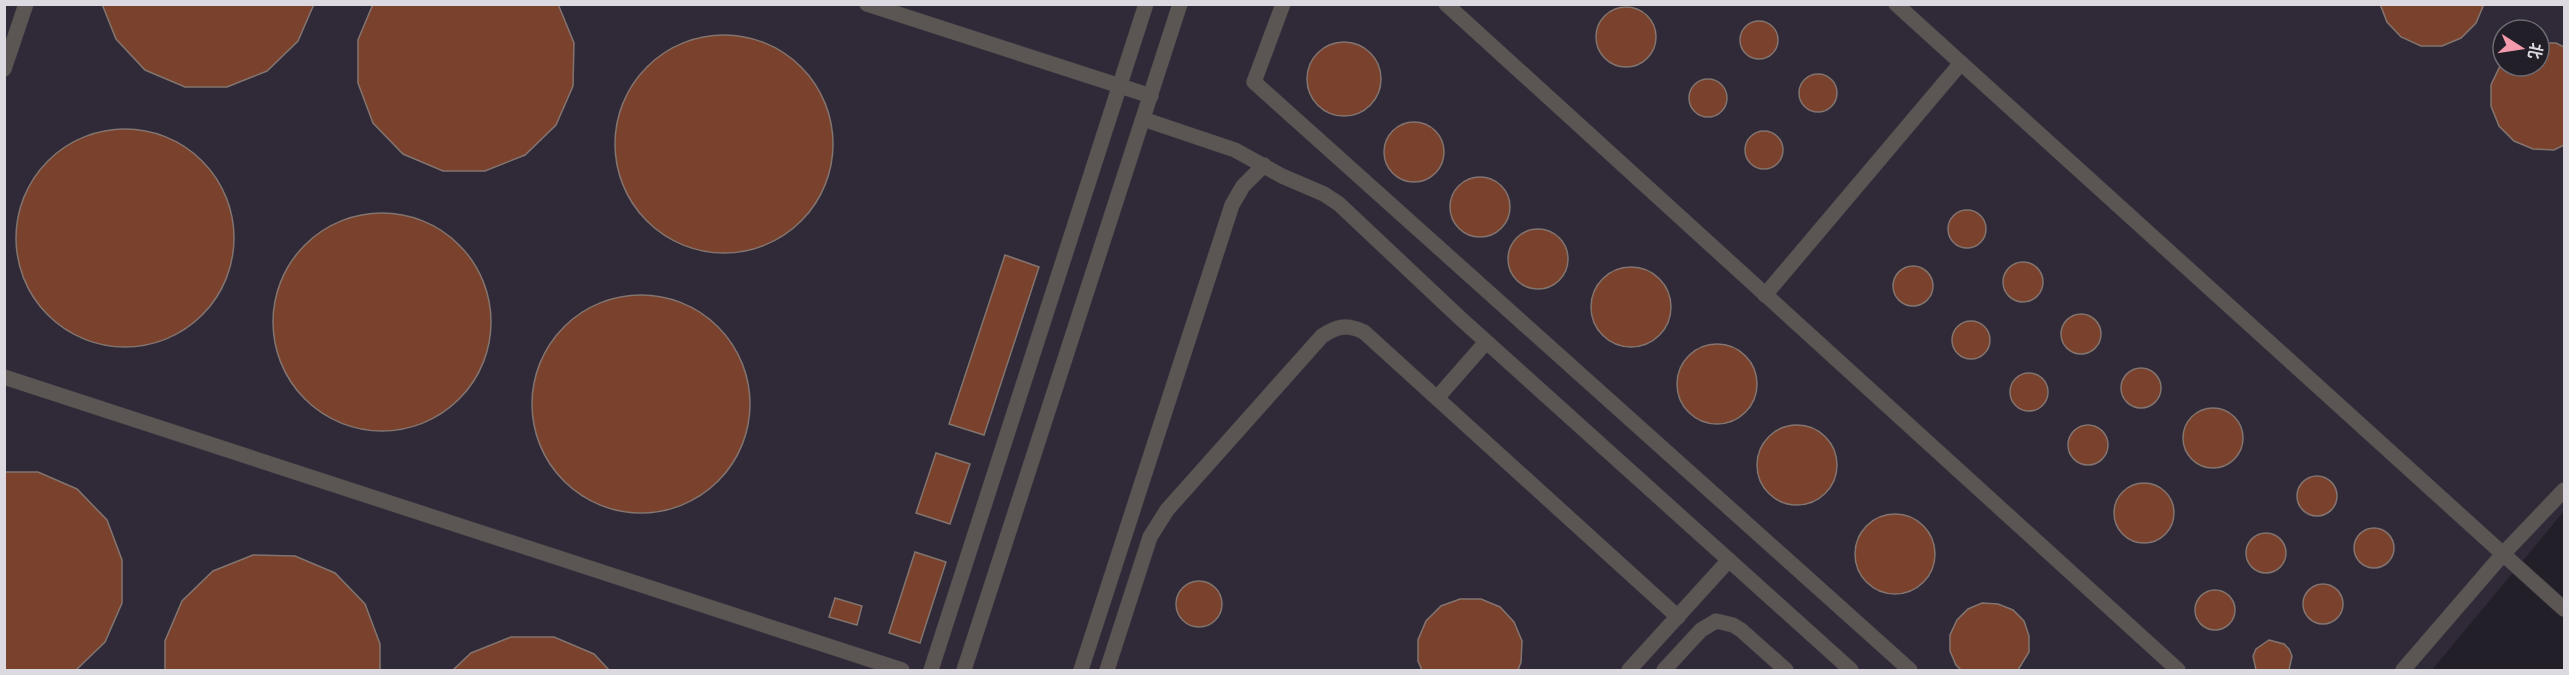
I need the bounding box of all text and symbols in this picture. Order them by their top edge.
north arrow [2491,18,2551,78]
text: 北 [2525,41,2547,61]

